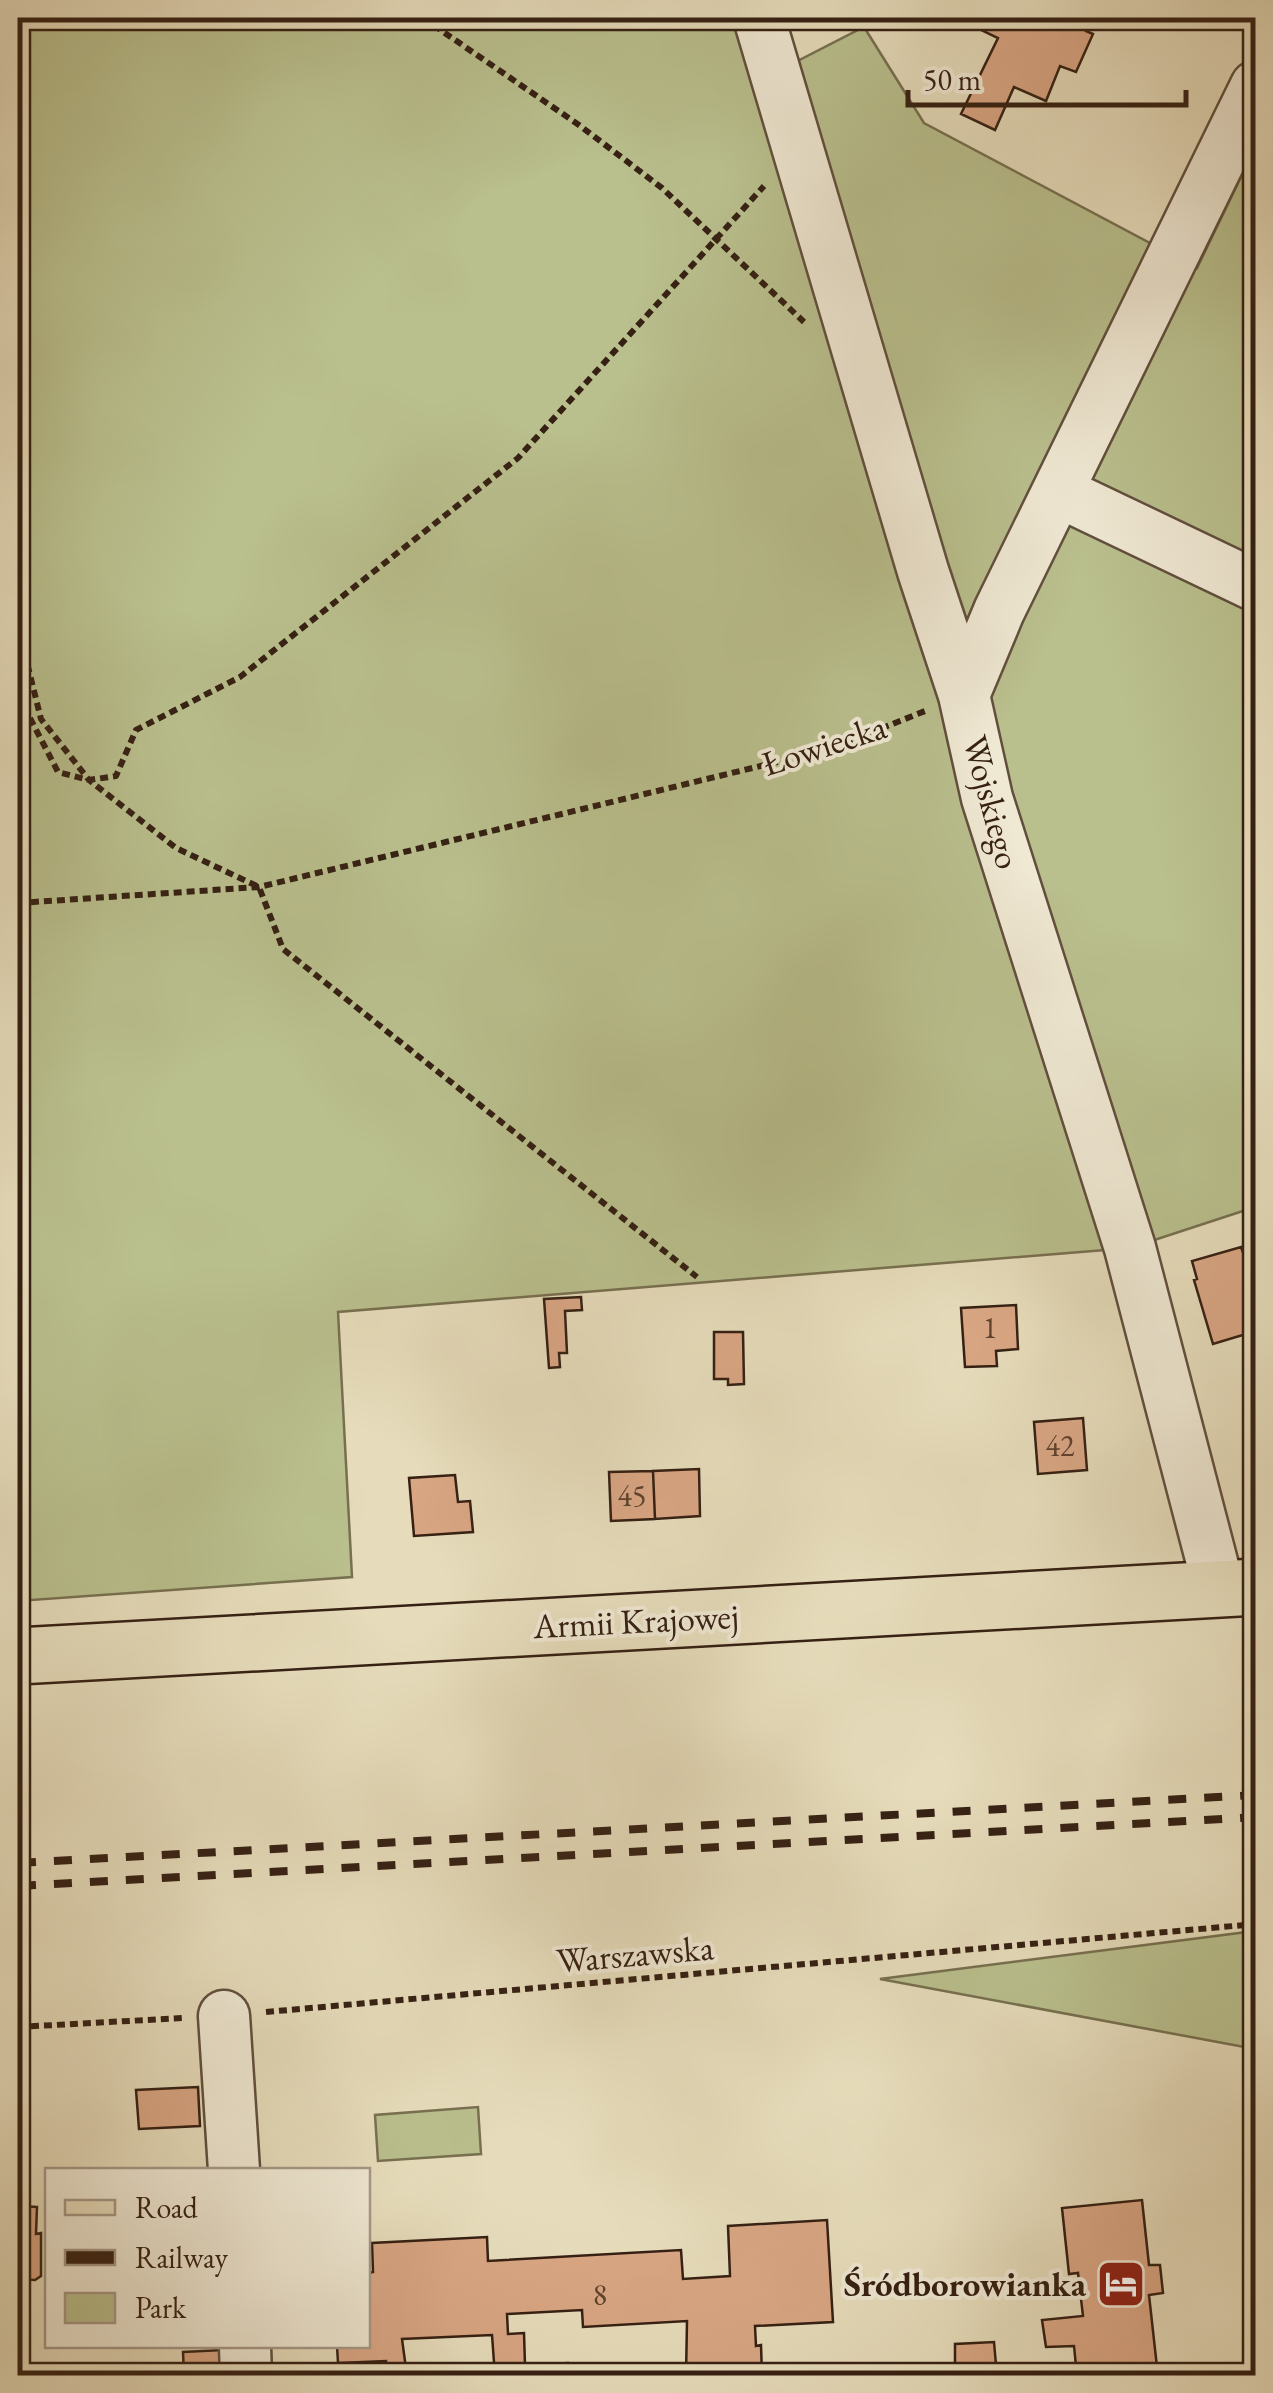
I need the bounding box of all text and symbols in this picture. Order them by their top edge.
scale bar [908,45,1186,107]
text: 50 m [923,60,981,99]
street label: Łowiecka [756,703,892,786]
street label: Wojskiego [953,730,1032,874]
house number: 1 [983,1308,997,1347]
house number: 42 [1046,1426,1075,1465]
house number: 45 [618,1476,646,1515]
street label: Armii Krajowej [531,1593,740,1648]
street label: Warszawska [554,1924,715,1983]
legend [45,2168,370,2348]
text: Road [135,2188,199,2227]
text: Railway [135,2238,229,2277]
hotel icon: Śródborowianka [1095,2258,1147,2310]
place label: Śródborowianka [844,2261,1087,2306]
house number: 8 [593,2275,607,2314]
text: Park [135,2288,187,2327]

